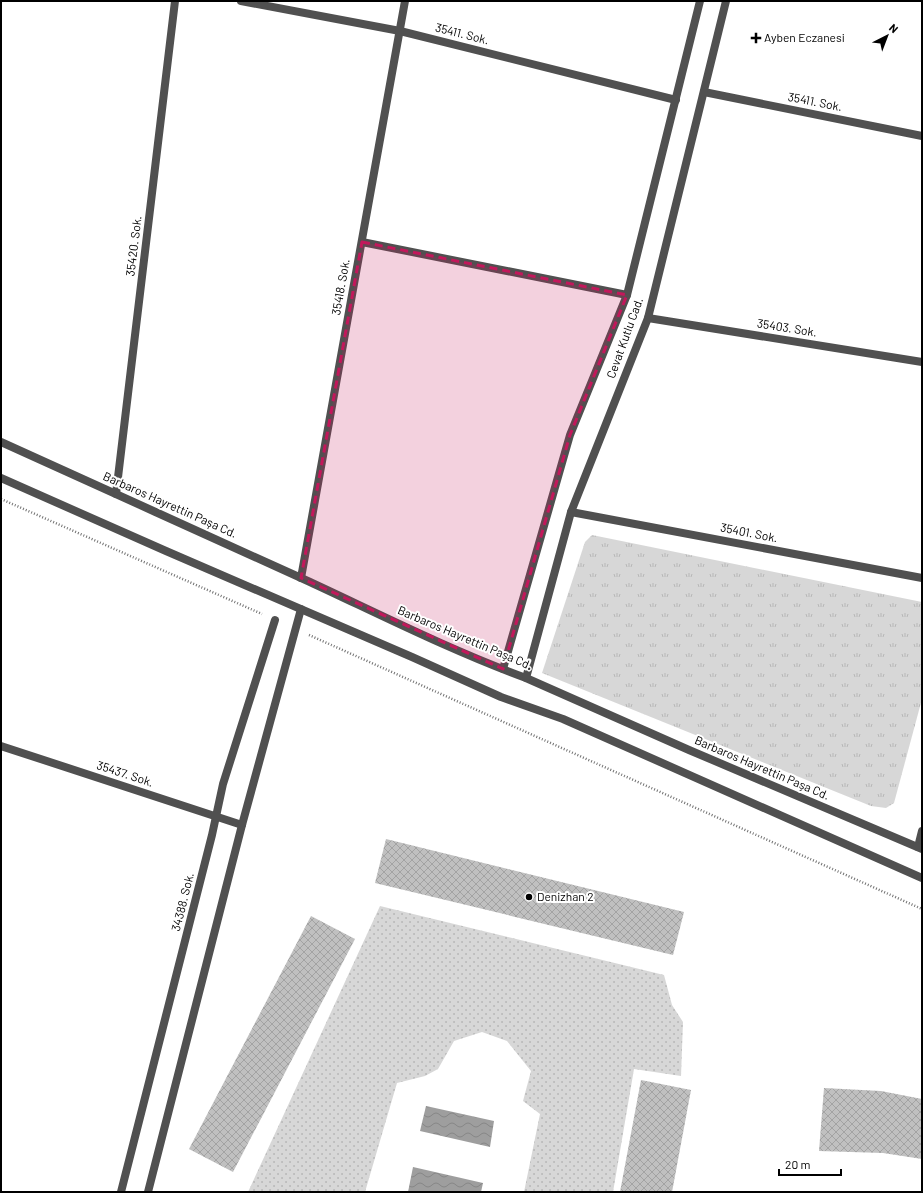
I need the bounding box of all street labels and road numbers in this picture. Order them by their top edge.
street label: 35411. Sok. [434,20,491,46]
street label: 35411. Sok. [787,89,843,113]
street label: 35420. Sok. [122,215,144,277]
street label: 35418. Sok. [328,258,352,316]
street label: Cevat Kutlu Cad. [603,295,645,380]
street label: 35403. Sok. [756,315,818,339]
street label: Barbaros Hayrettin Paşa Cd. [101,468,240,540]
street label: 35401. Sok. [719,520,779,544]
street label: Barbaros Hayrettin Paşa Cd. [396,602,535,672]
street label: Barbaros Hayrettin Paşa Cd. [693,732,832,802]
street label: 35437. Sok. [95,757,155,789]
street label: 34388. Sok. [168,871,196,933]

